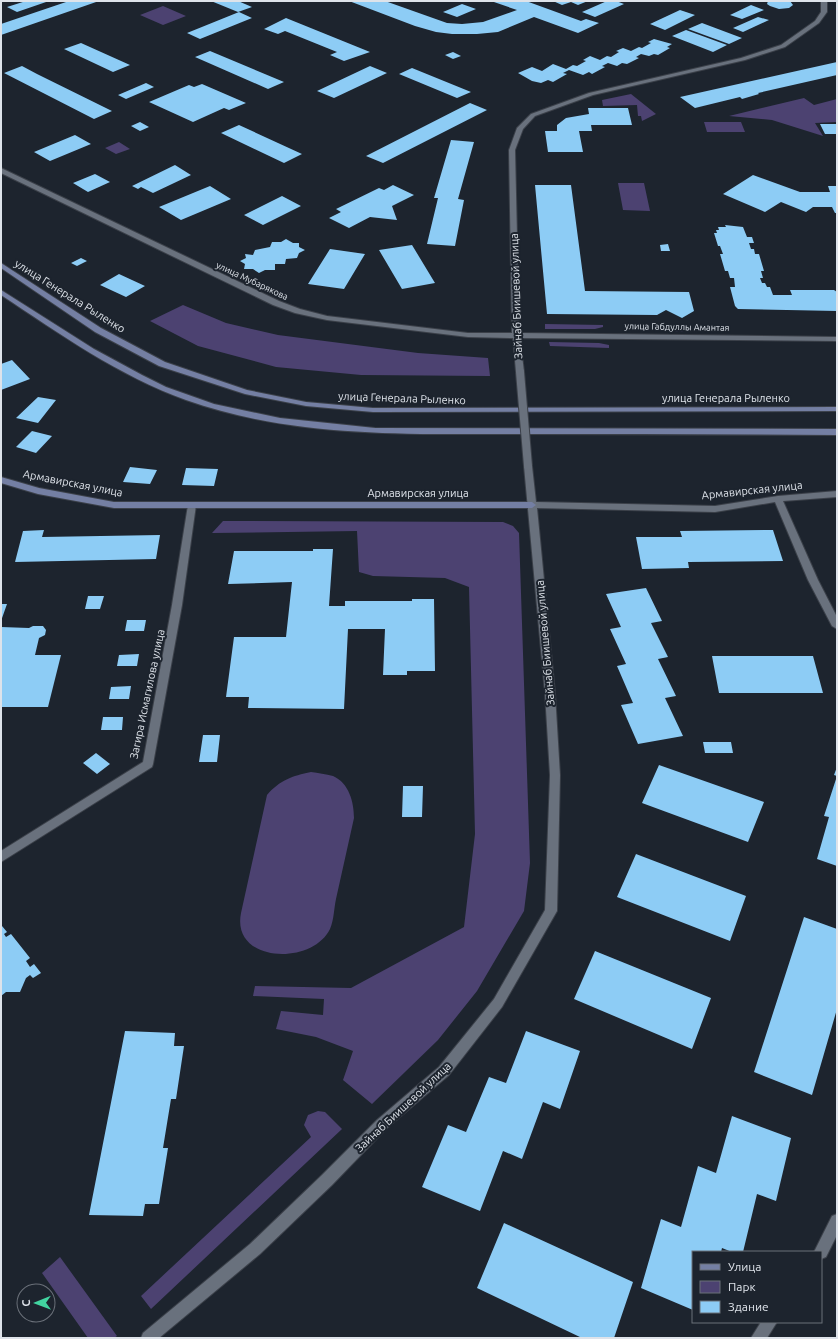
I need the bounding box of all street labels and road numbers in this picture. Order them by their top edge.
street label: Зайнаб Биишевой улица [508,233,524,359]
street label: улица Генерала Рыленко [13,257,127,335]
street label: улица Мубарякова [214,260,290,302]
street label: улица Габдуллы Амантая [624,321,730,333]
street label: улица Генерала Рыленко [338,390,466,406]
street label: улица Генерала Рыленко [662,392,790,404]
street label: Армавирская улица [22,467,124,499]
street label: Армавирская улица [701,479,803,501]
street label: Армавирская улица [367,487,469,499]
street label: Зайнаб Биишевой улица [534,580,556,706]
street label: Загира Исмагилова улица [127,628,167,760]
street label: Зайнаб Биишевой улица [353,1060,453,1154]

